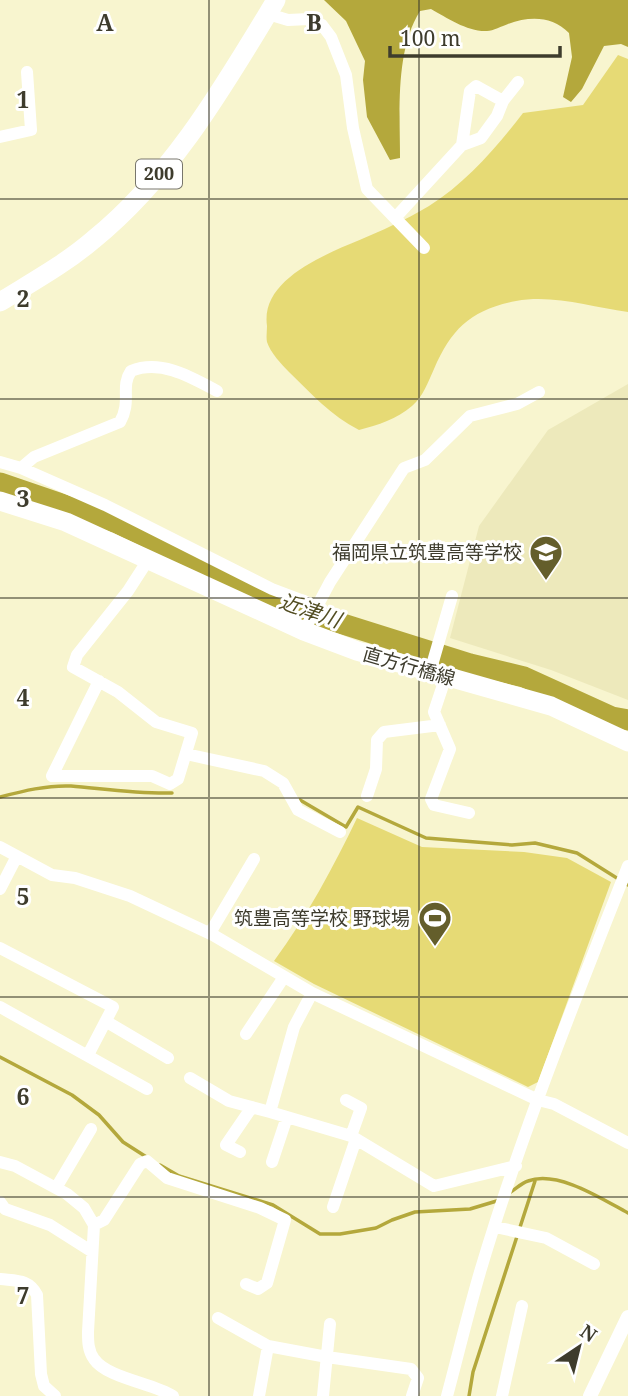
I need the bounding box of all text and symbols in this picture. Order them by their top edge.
text: A [96,6,114,38]
text: B [306,6,322,38]
scale bar [390,14,560,58]
text: 100 m [400,24,461,52]
text: 1 [17,83,30,115]
road number: 200 [136,160,182,188]
text: 2 [17,282,30,314]
text: 3 [17,482,30,514]
school or university icon: 福岡県立筑豊高等学校 [527,533,565,582]
place label: 福岡県立筑豊高等学校 [332,539,522,565]
water label: 近津川 [276,587,347,634]
street label: 直方行橋線 [360,640,458,692]
text: 4 [17,681,30,713]
text: 5 [17,880,30,912]
sports icon: 筑豊高等学校 野球場 [416,899,454,948]
place label: 筑豊高等学校 野球場 [234,905,410,931]
text: 6 [17,1080,30,1112]
text: 7 [17,1279,30,1311]
north arrow [544,1312,614,1382]
text: N [575,1318,602,1348]

